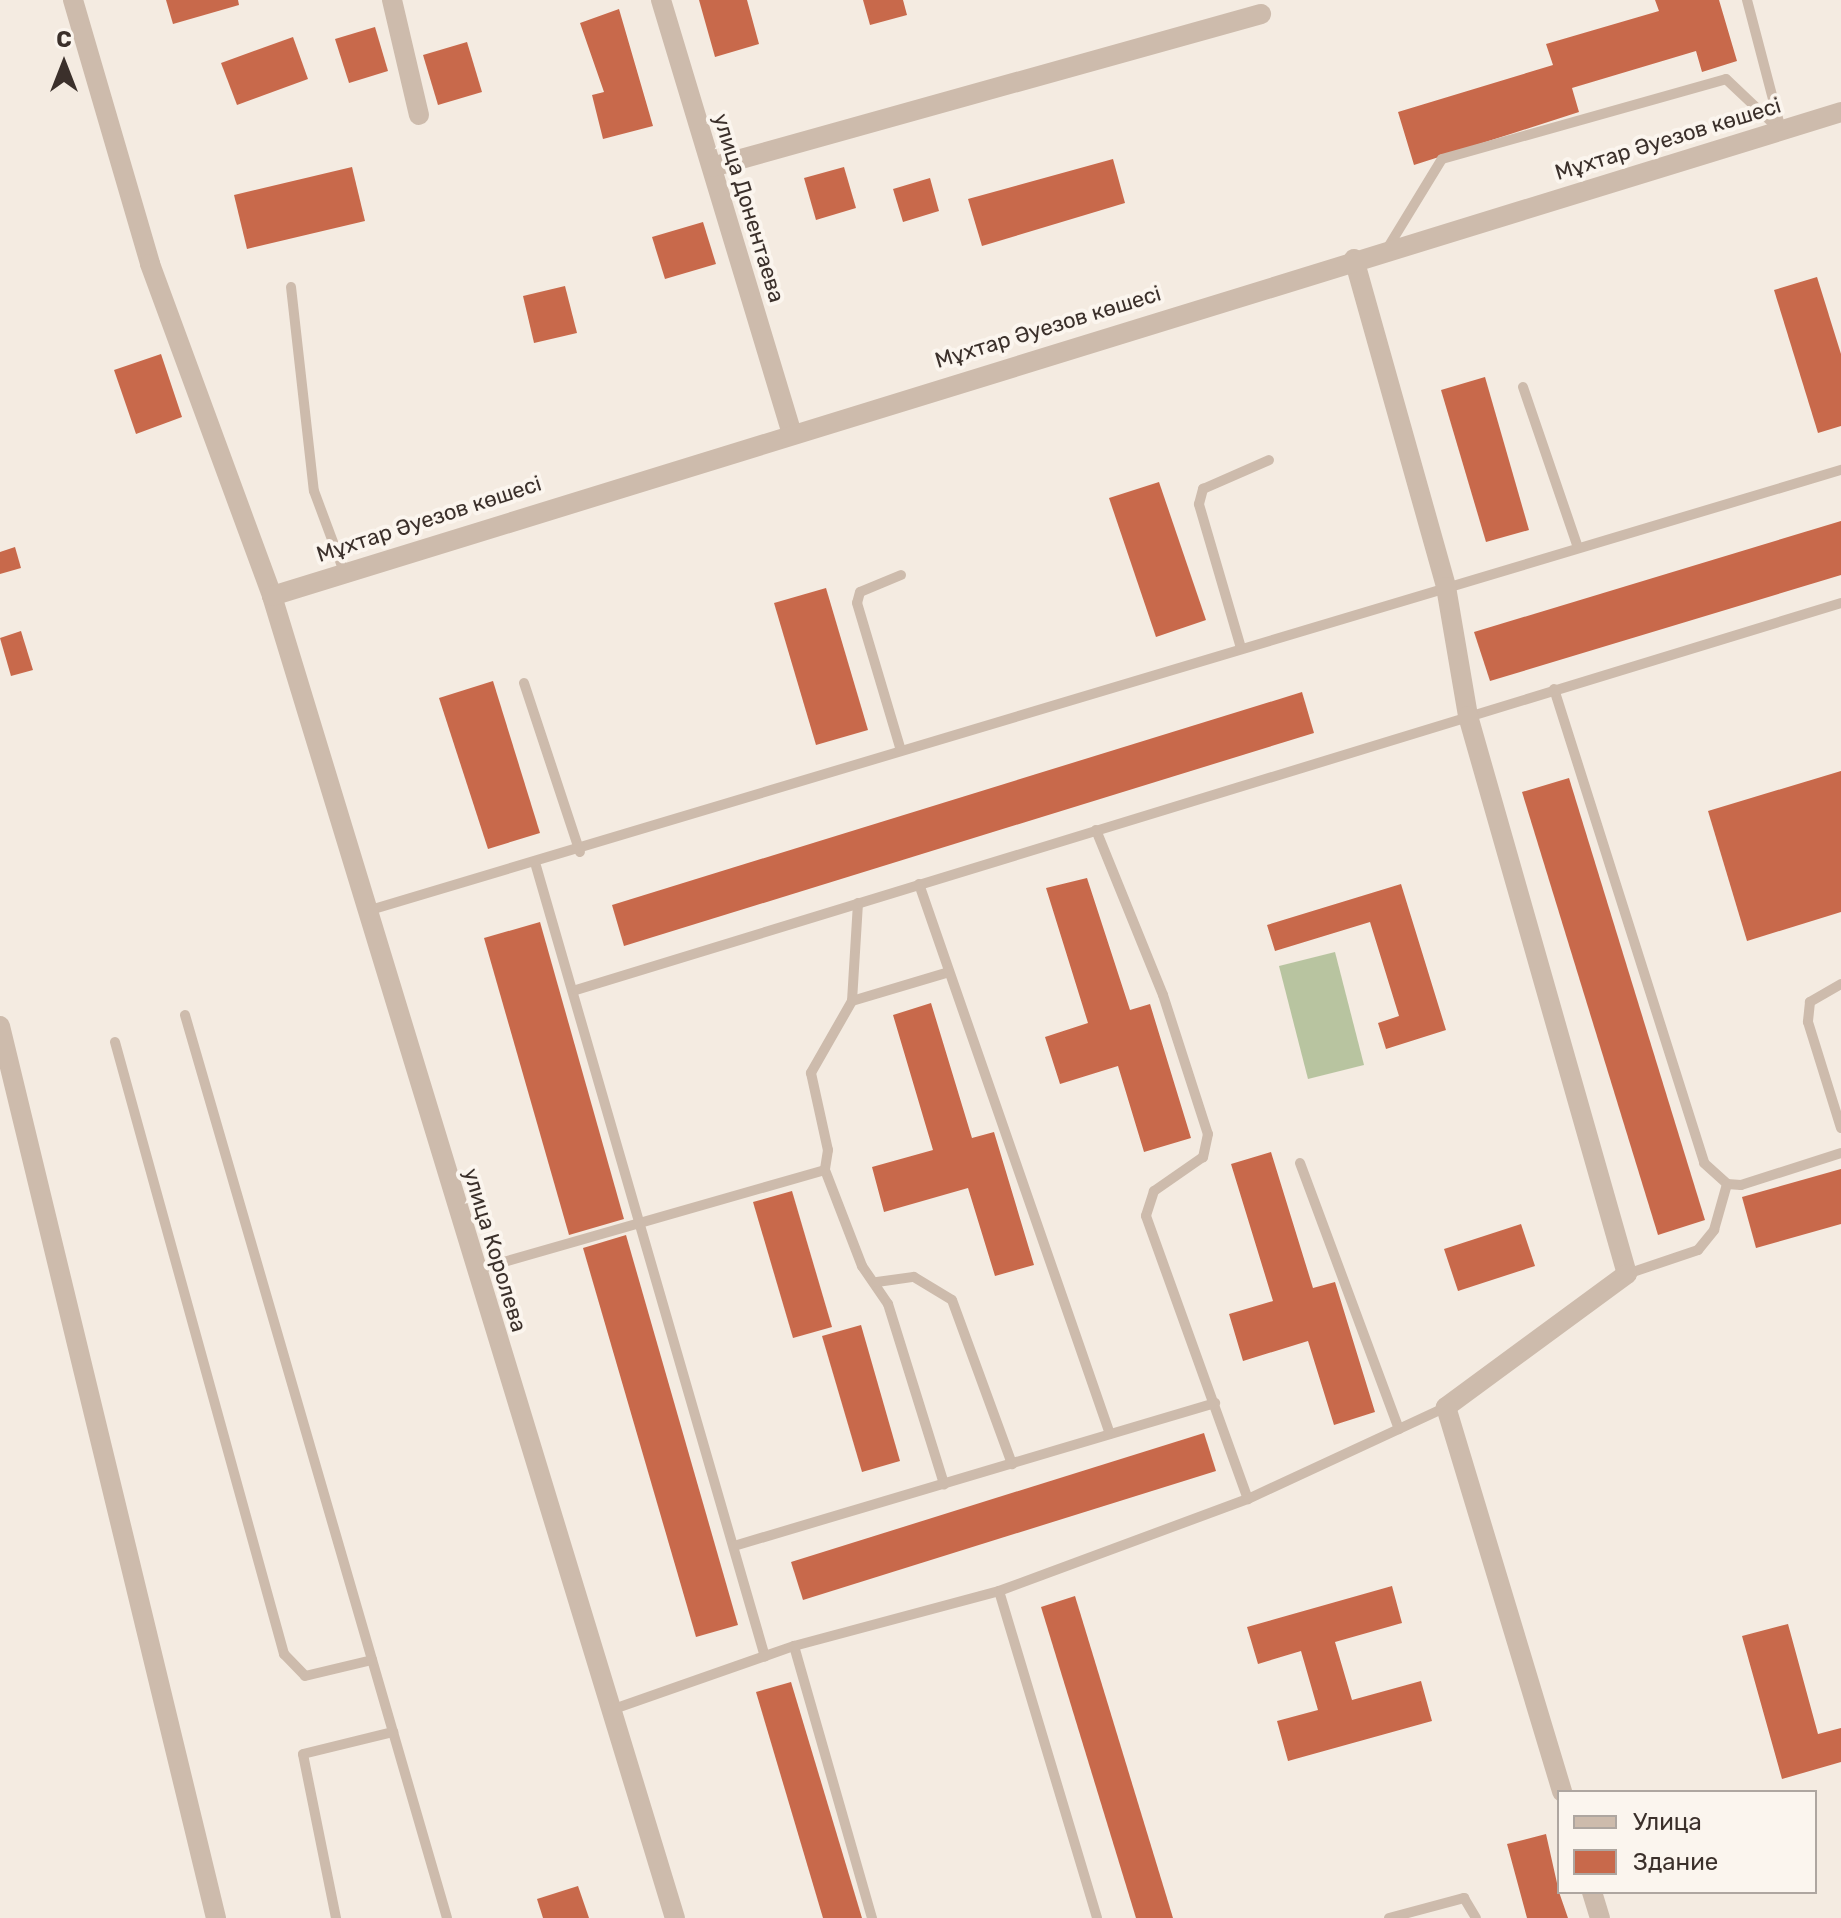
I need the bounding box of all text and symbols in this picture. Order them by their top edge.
north arrow [24,24,104,104]
text: С [56,26,72,53]
street label: Мұхтар Әуезов көшесі [1552,92,1784,186]
street label: улица Донентаева [708,110,790,306]
street label: Мұхтар Әуезов көшесі [932,280,1164,374]
street label: Мұхтар Әуезов көшесі [313,470,545,568]
street label: улица Королева [458,1165,532,1335]
legend [1557,1790,1817,1894]
text: Улица [1633,1808,1702,1836]
text: Здание [1633,1848,1718,1876]

